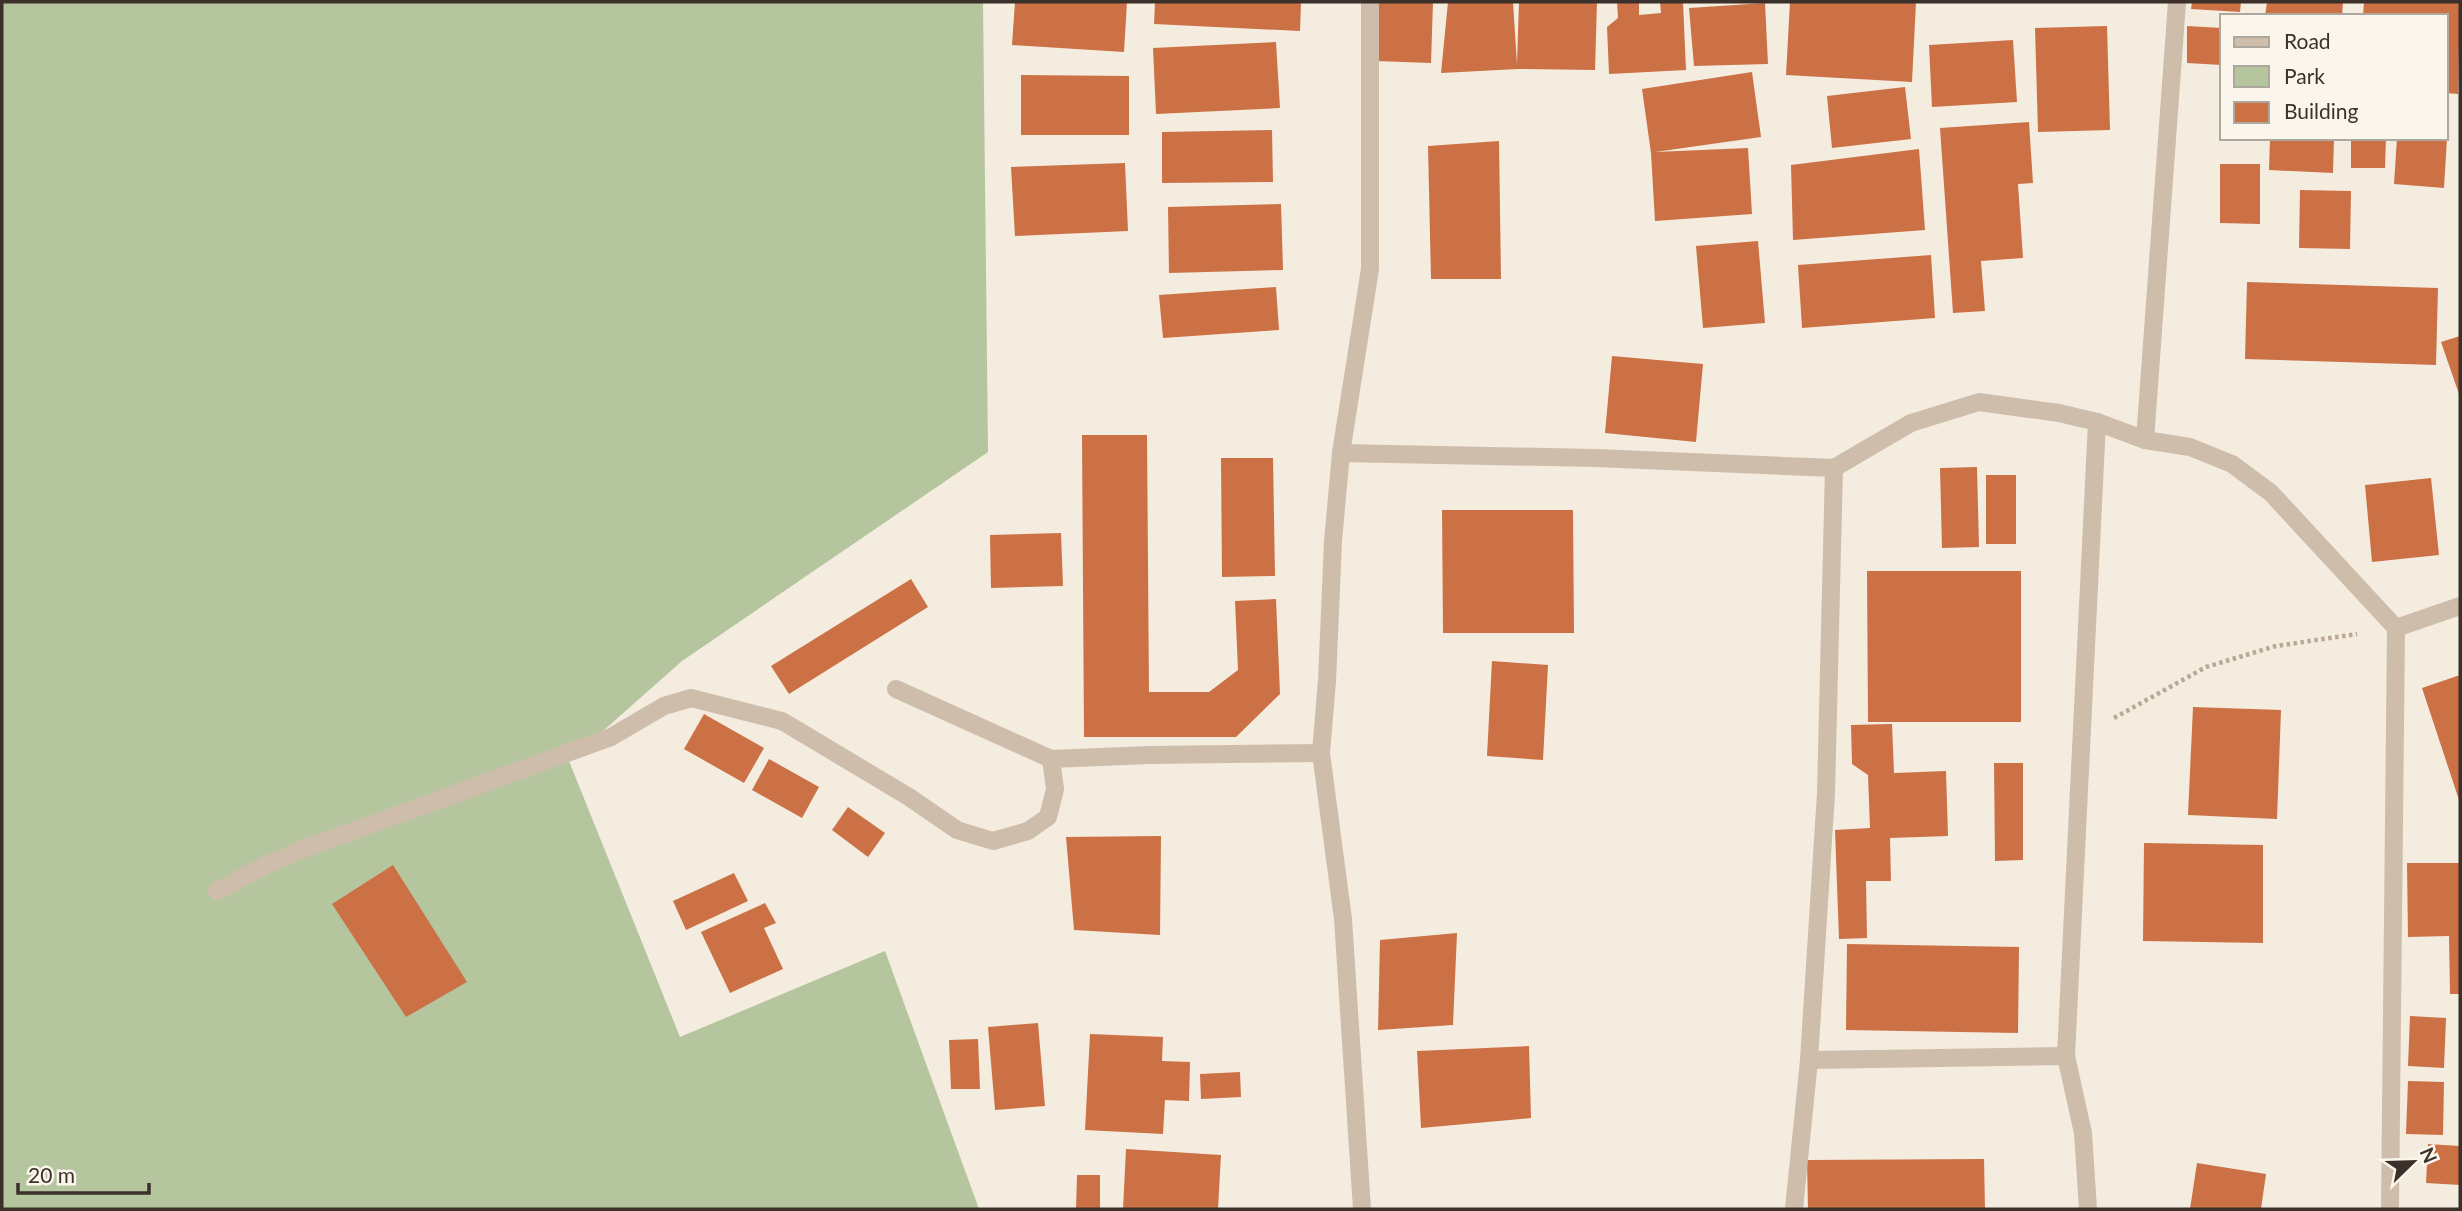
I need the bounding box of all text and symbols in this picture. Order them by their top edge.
legend [2220,14,2448,140]
text: Road [2284,28,2331,53]
text: Park [2284,63,2325,88]
text: Building [2284,98,2359,123]
north arrow [2378,1127,2448,1197]
text: N [2416,1144,2443,1166]
scale bar [18,1152,149,1196]
text: 20 m [28,1162,75,1187]

